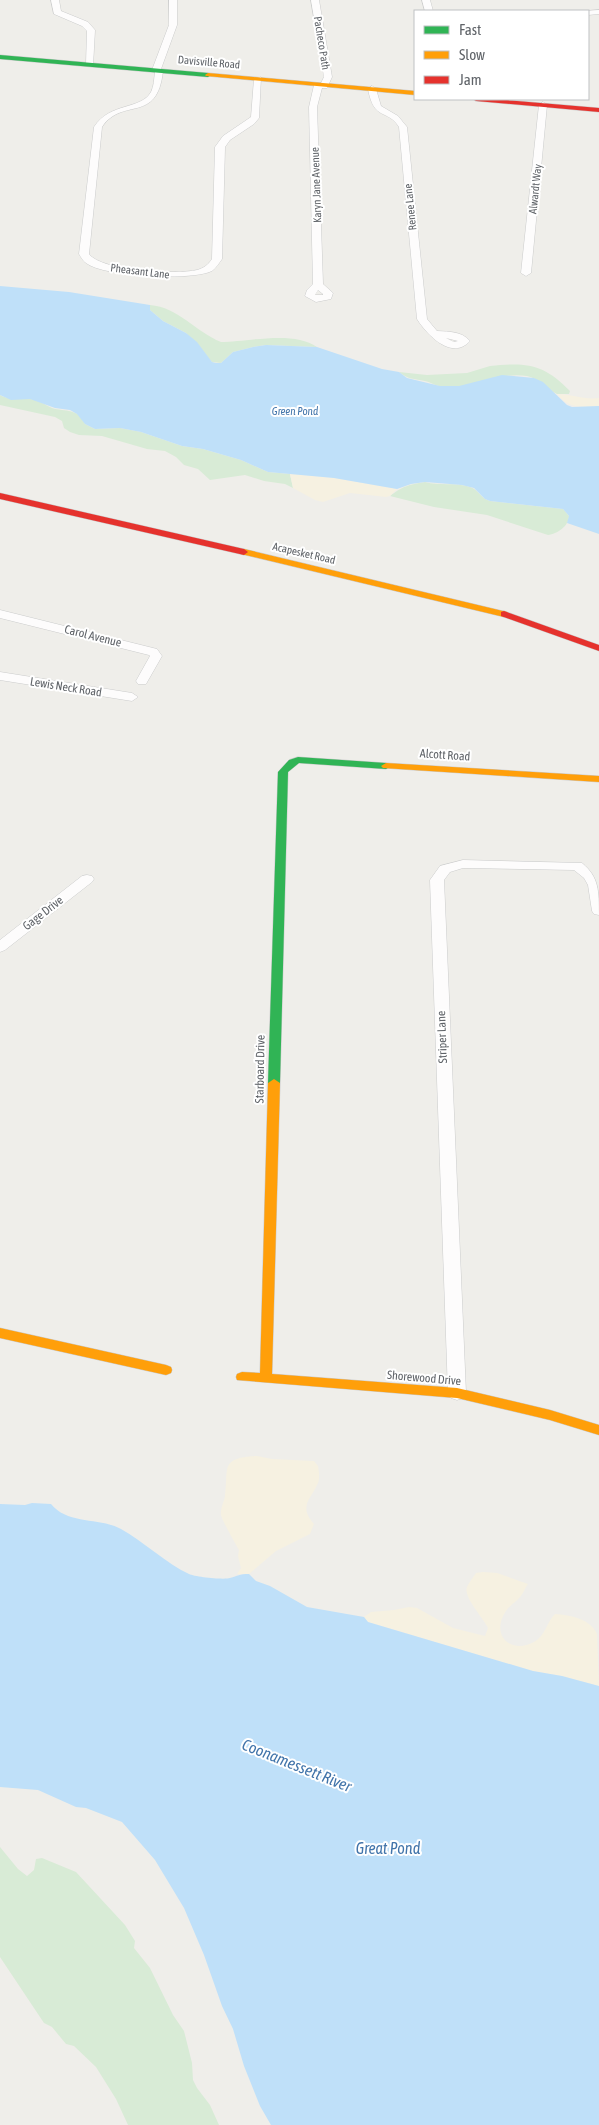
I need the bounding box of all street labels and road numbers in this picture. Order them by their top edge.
street label: Pacheco Path [312,15,332,71]
street label: Davisville Road [177,53,241,71]
street label: Karyn Jane Avenue [309,147,323,223]
street label: Alwardt Way [526,163,544,215]
street label: Renee Lane [402,183,418,231]
street label: Pheasant Lane [110,261,170,281]
street label: Acapesket Road [271,540,337,566]
street label: Carol Avenue [63,622,123,650]
street label: Lewis Neck Road [29,674,103,700]
street label: Alcott Road [419,746,471,764]
street label: Gage Drive [20,893,66,933]
street label: Striper Lane [434,1010,450,1064]
street label: Starboard Drive [252,1035,268,1103]
street label: Shorewood Drive [386,1368,462,1388]

